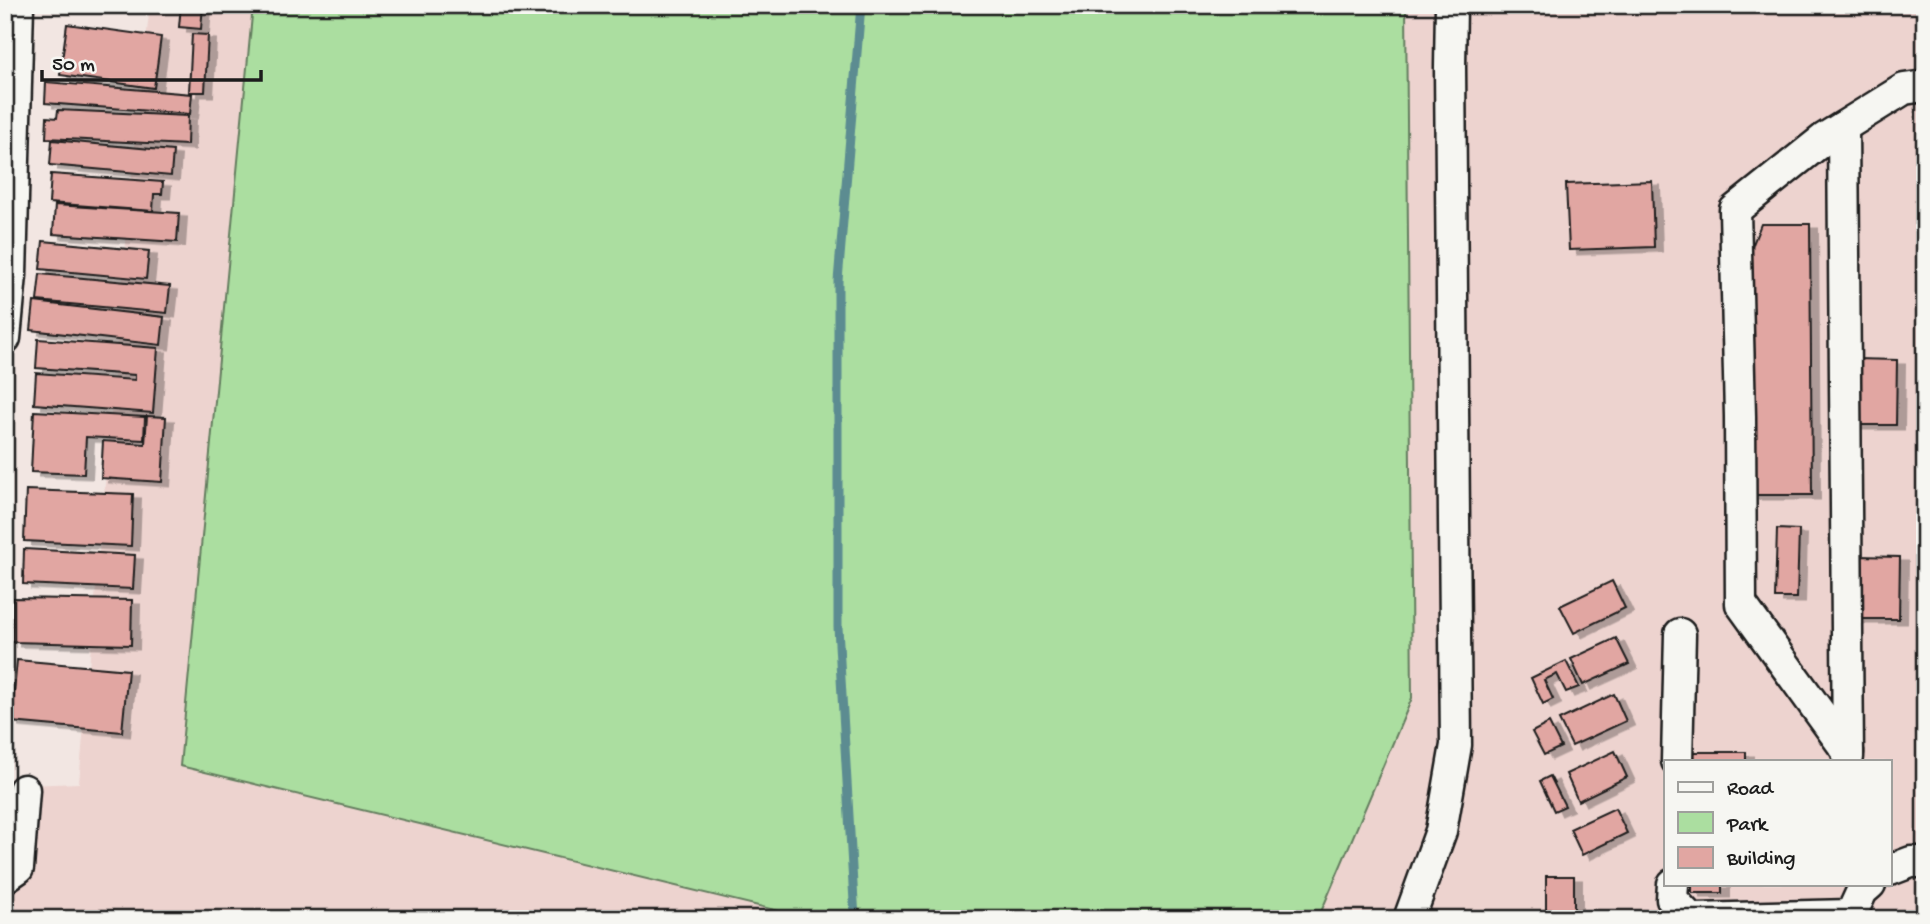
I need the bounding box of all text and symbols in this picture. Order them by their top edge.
scale bar [42,38,261,82]
text: 50 m [52,54,95,79]
legend [1664,760,1892,886]
text: Road [1727,778,1775,803]
text: Park [1726,814,1770,839]
text: Building [1726,848,1796,873]

